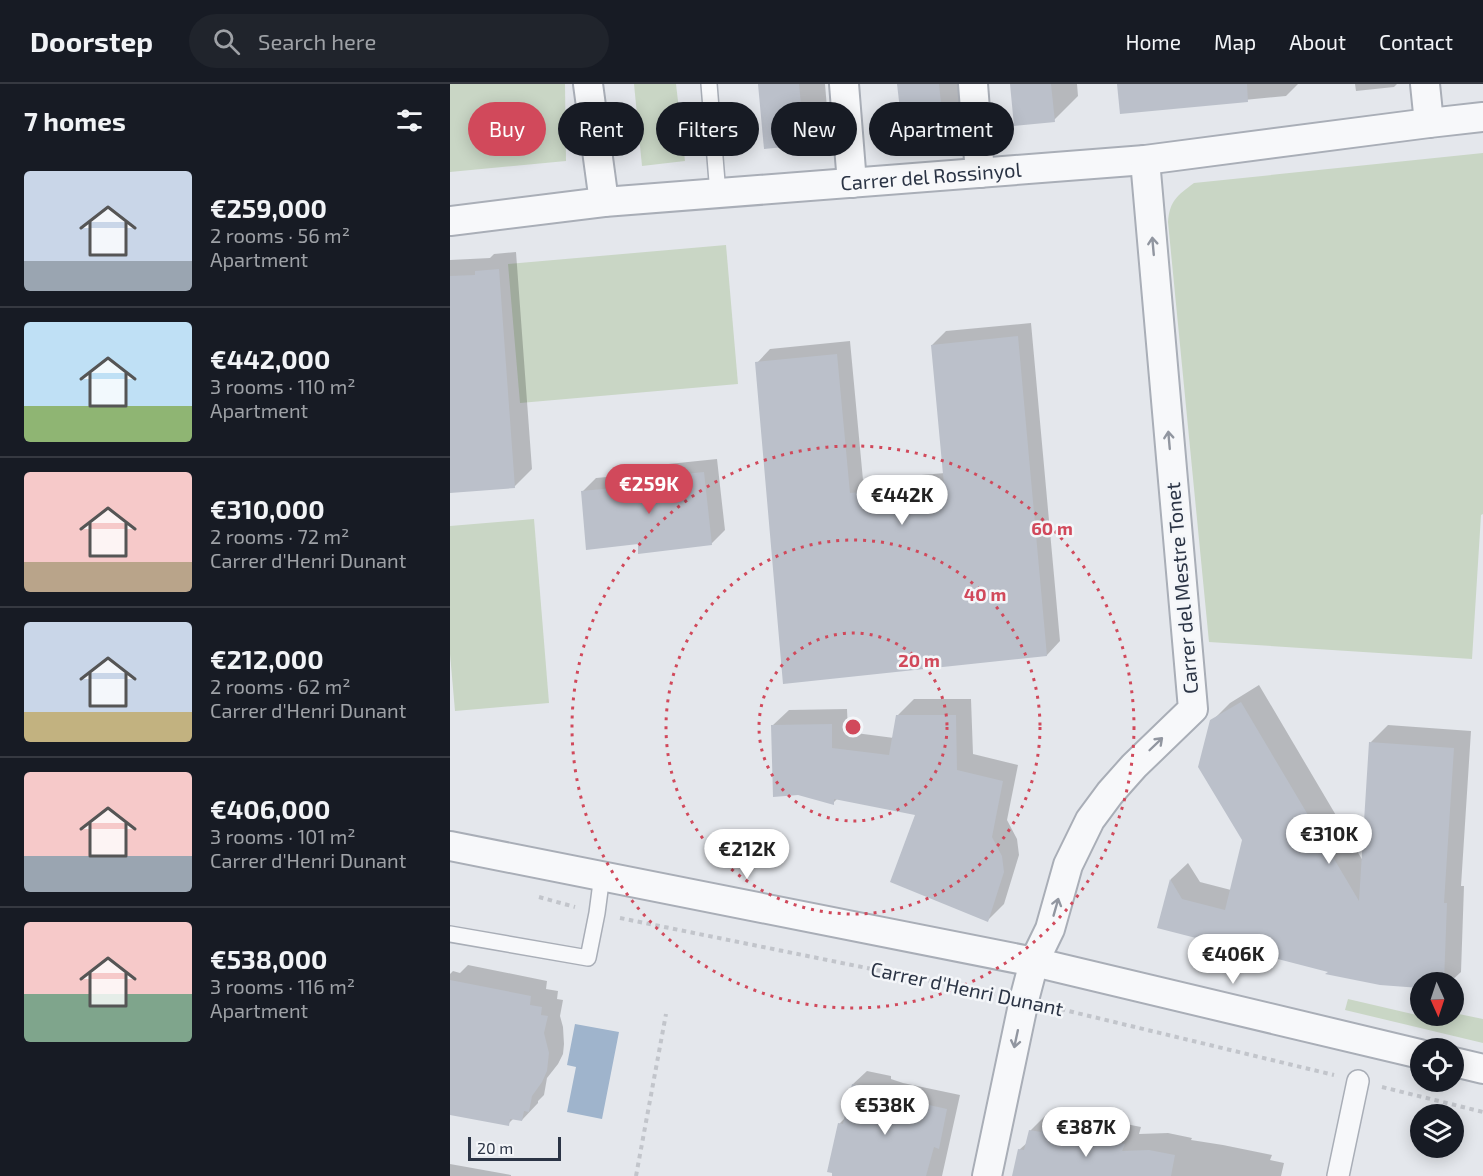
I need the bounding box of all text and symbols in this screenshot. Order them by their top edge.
search box [189,14,609,68]
text: Doorstep [30,24,153,58]
icon: search [210,25,243,58]
text: Search here [258,28,376,54]
text: Home [1125,29,1181,54]
text: Map [1214,29,1256,54]
text: About [1289,29,1346,54]
text: Contact [1379,29,1453,54]
chip: Buy [468,102,546,156]
chip: Rent [558,102,644,156]
chip: Filters [656,102,759,156]
chip: New [771,102,857,156]
chip: Apartment [869,102,1014,156]
icon: filters [393,104,426,137]
text: 7 homes [24,105,126,136]
street label: Carrer del Rossinyol [839,157,1022,195]
text: €259,000 [210,192,327,223]
icon: home [72,195,144,267]
text: 2 rooms · 56 m² [210,223,350,247]
one-way arrow [1147,236,1158,256]
text: Apartment [210,247,308,271]
text: €442,000 [210,343,330,374]
icon: home [72,346,144,418]
text: 3 rooms · 110 m² [210,374,356,398]
text: Apartment [210,398,308,422]
one-way arrow [1163,430,1174,450]
pin: €259K [607,464,691,515]
text: €259K [619,471,679,495]
pin: €442K [860,475,944,526]
street label: Carrer del Mestre Tonet [1160,481,1202,695]
text: €442K [871,482,933,506]
text: €310,000 [210,493,325,524]
icon: home [72,496,144,568]
text: 60 m [1031,517,1073,539]
text: 2 rooms · 72 m² [210,524,349,548]
text: Carrer d'Henri Dunant [210,548,406,572]
text: 40 m [964,583,1006,605]
text: €212,000 [210,643,324,674]
icon: home [72,646,144,718]
text: 20 m [898,649,940,671]
text: 2 rooms · 62 m² [210,674,350,698]
text: Carrer d'Henri Dunant [210,698,406,722]
centre of rings [843,717,863,737]
one-way arrow [1149,737,1164,752]
text: €406,000 [210,793,331,824]
icon: home [72,796,144,868]
pin: €310K [1287,814,1371,865]
text: €310K [1300,821,1358,845]
text: 3 rooms · 101 m² [210,824,356,848]
pin: €212K [705,829,789,880]
text: €212K [718,836,776,860]
text: Carrer d'Henri Dunant [210,848,406,872]
one-way arrow [1051,898,1062,917]
pin: €406K [1191,934,1275,985]
text: €406K [1202,941,1264,965]
text: €538,000 [210,943,328,974]
icon: home [72,946,144,1018]
street label: Carrer d'Henri Dunant [869,956,1066,1020]
north arrow [1410,972,1464,1026]
map controls [1410,972,1464,1158]
text: 3 rooms · 116 m² [210,974,355,998]
text: Apartment [210,998,308,1022]
one-way arrow [1010,1029,1021,1048]
button: locate [1410,1038,1464,1092]
pin: €538K [843,1085,927,1136]
text: €538K [855,1092,915,1116]
button: layers [1410,1104,1464,1158]
pin: €387K [1044,1107,1128,1158]
text: €387K [1056,1114,1116,1138]
scale bar [468,1134,561,1162]
text: 20 m [477,1138,513,1157]

